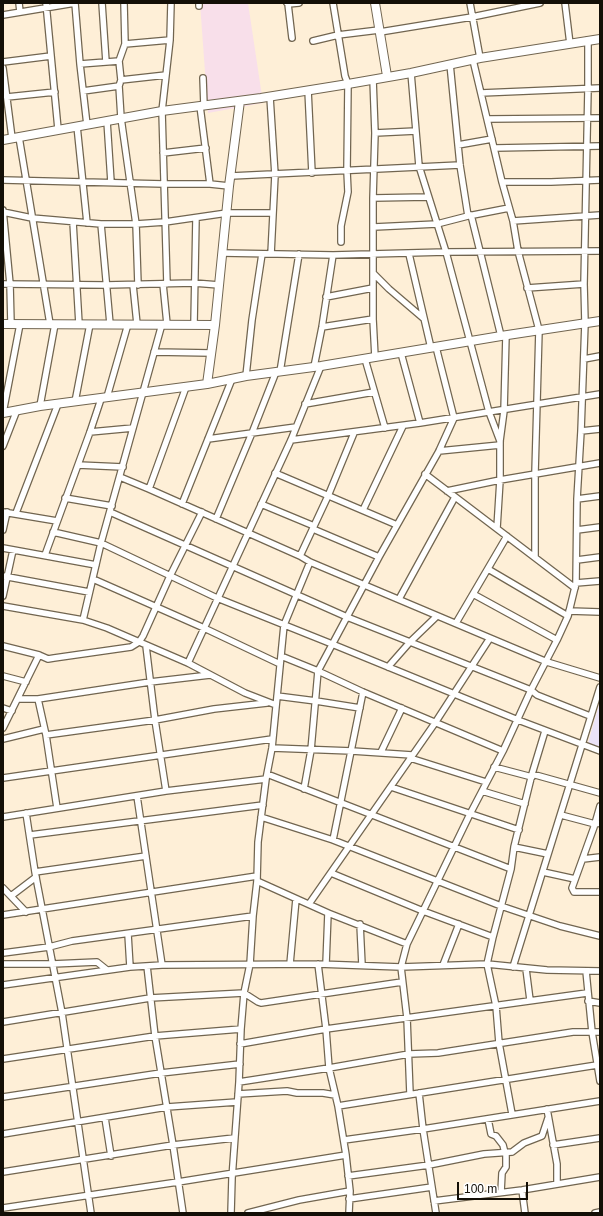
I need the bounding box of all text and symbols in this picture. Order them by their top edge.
scale bar [459,1174,530,1200]
text: 100 m [464,1182,497,1196]

